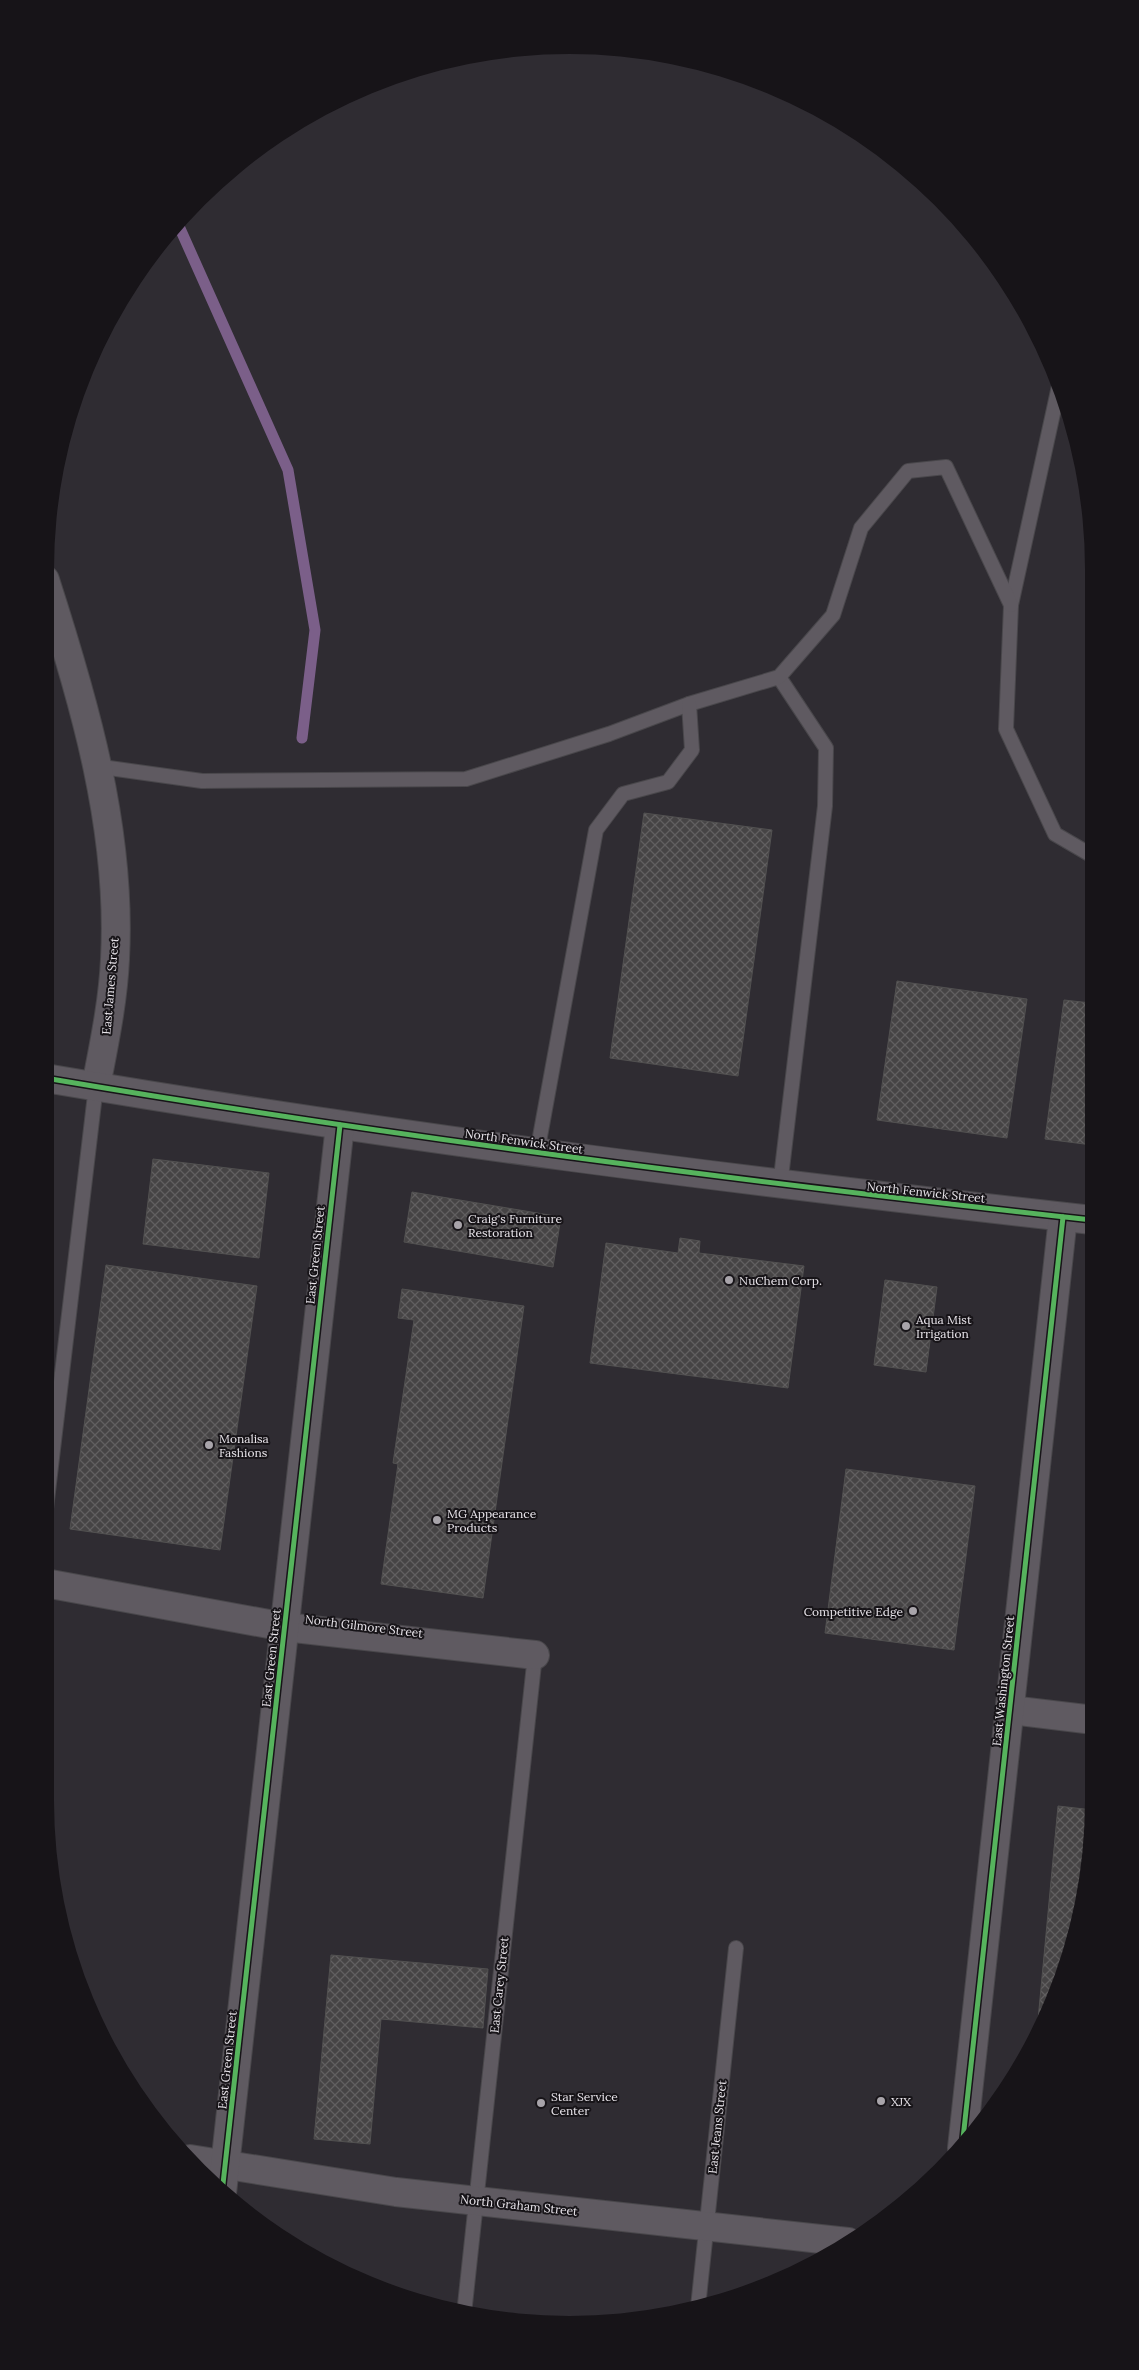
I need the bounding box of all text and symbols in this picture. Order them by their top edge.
street label: East James Street [98,936,122,1035]
street label: North Fenwick Street [464,1125,584,1157]
street label: North Fenwick Street [866,1178,986,1206]
street label: East Green Street [302,1205,328,1305]
place label: Craig's Furniture Restoration [468,1211,562,1240]
marker: Craig's Furniture Restoration [452,1219,464,1231]
place label: NuChem Corp. [739,1273,822,1288]
marker: NuChem Corp. [723,1274,735,1286]
place label: Aqua Mist Irrigation [915,1312,972,1341]
marker: Aqua Mist Irrigation [900,1320,912,1332]
place label: Monalisa Fashions [219,1431,269,1460]
marker: Monalisa Fashions [203,1439,215,1451]
place label: MG Appearance Products [447,1506,537,1535]
marker: MG Appearance Products [431,1514,443,1526]
place label: Competitive Edge [804,1604,903,1619]
marker: Competitive Edge [907,1605,919,1617]
street label: East Green Street [258,1608,284,1708]
street label: North Gilmore Street [304,1611,424,1641]
street label: East Washington Street [989,1615,1017,1747]
street label: East Carey Street [486,1936,512,2034]
street label: East Green Street [214,2010,240,2110]
street label: East Jeans Street [705,2079,729,2175]
place label: Star Service Center [551,2089,618,2118]
place label: XJX [891,2094,911,2109]
marker: XJX [875,2095,887,2107]
marker: Star Service Center [535,2097,547,2109]
street label: North Graham Street [460,2191,579,2219]

